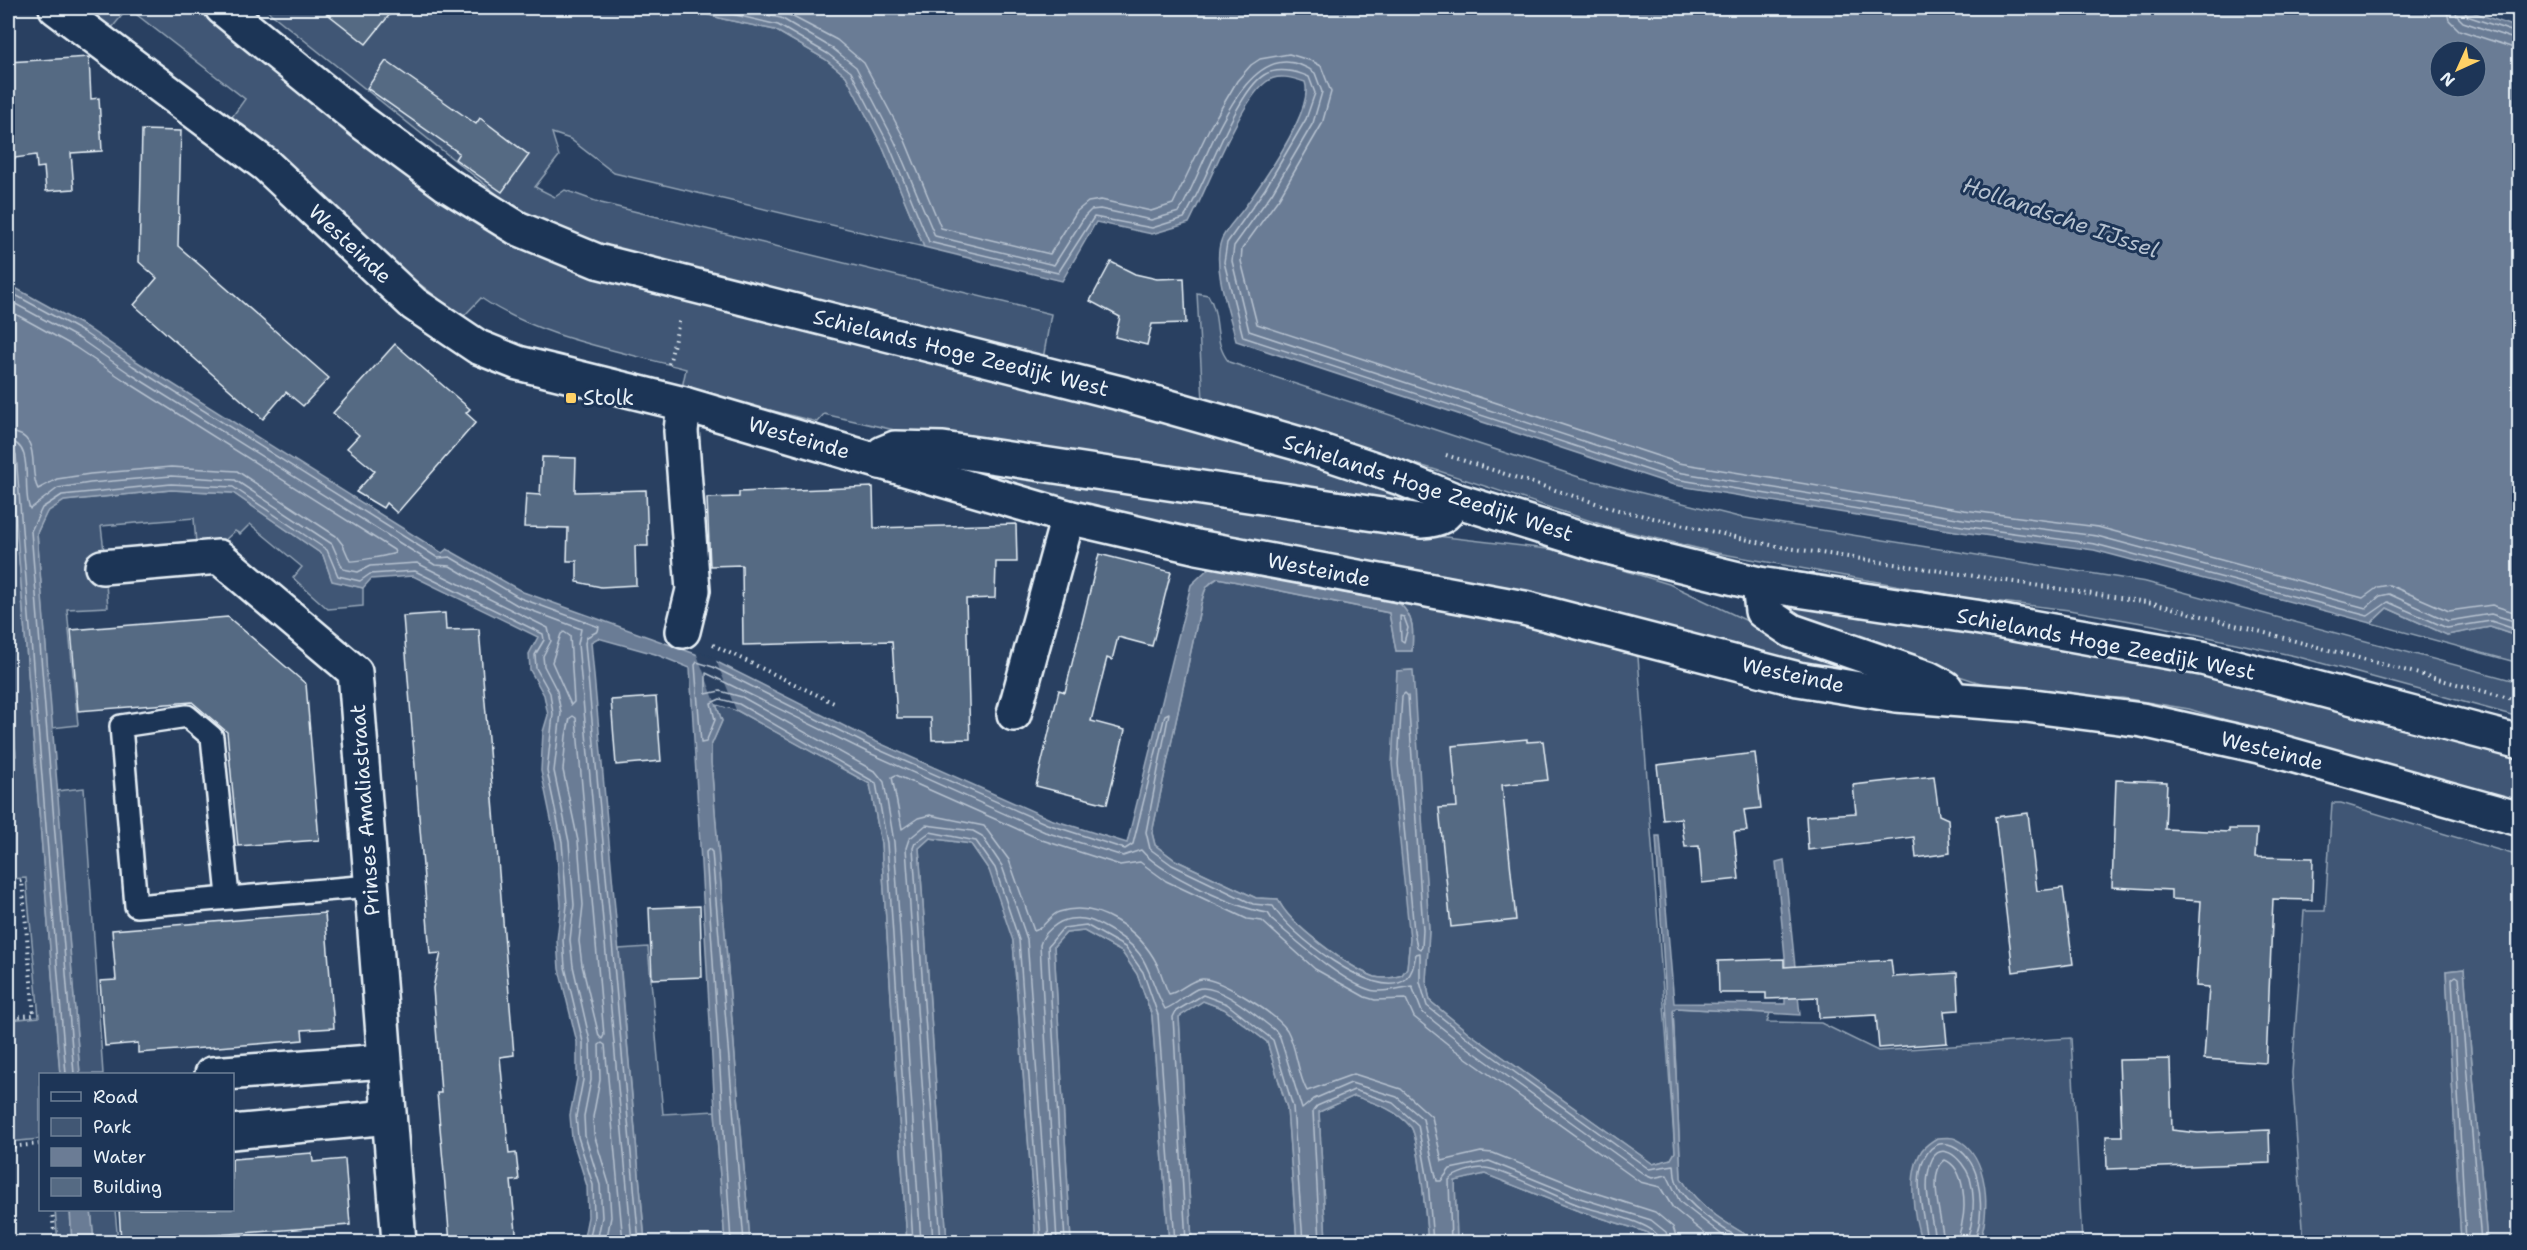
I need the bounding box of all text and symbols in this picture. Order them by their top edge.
north arrow [2428,39,2488,99]
text: N [2436,67,2460,91]
water label: Hollandsche IJssel [1959,170,2163,265]
street label: Westeinde [302,198,398,290]
street label: Schielands Hoge Zeedijk West [810,303,1112,403]
place label: Stolk [583,384,634,412]
marker: Stolk [564,391,578,405]
street label: Westeinde [745,410,853,466]
street label: Schielands Hoge Zeedijk West [1279,428,1577,548]
street label: Westeinde [1265,546,1373,594]
street label: Schielands Hoge Zeedijk West [1954,601,2258,687]
street label: Westeinde [1739,650,1847,700]
street label: Prinses Amaliastraat [344,703,386,917]
street label: Westeinde [2218,725,2326,777]
legend [39,1073,234,1211]
text: Road [93,1085,138,1109]
text: Park [93,1115,132,1139]
text: Water [93,1145,146,1169]
text: Building [93,1175,162,1199]

